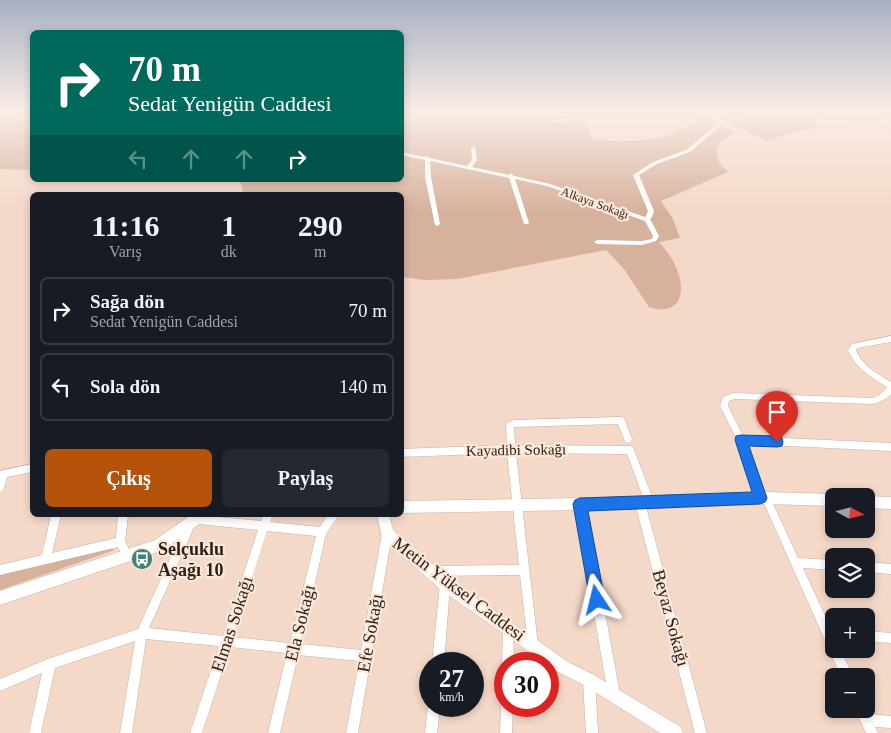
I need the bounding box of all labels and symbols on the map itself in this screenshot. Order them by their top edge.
street label: Alkaya Sokağı [559,184,631,222]
pin [756,391,798,442]
street label: Kayadibi Sokağı [466,441,566,459]
north arrow [825,488,875,538]
street label: Metin Yüksel Caddesi [389,533,529,645]
place label: Selçuklu Aşağı 10 [158,539,224,580]
bus stop icon: Selçuklu Aşağı 10 [130,547,154,571]
street label: Beyaz Sokağı [648,567,694,669]
position arrow [570,573,622,625]
street label: Elmas Sokağı [207,574,257,674]
street label: Ela Sokağı [281,582,319,664]
street label: Efe Sokağı [353,592,387,674]
speed limit sign: 30 [494,652,559,717]

